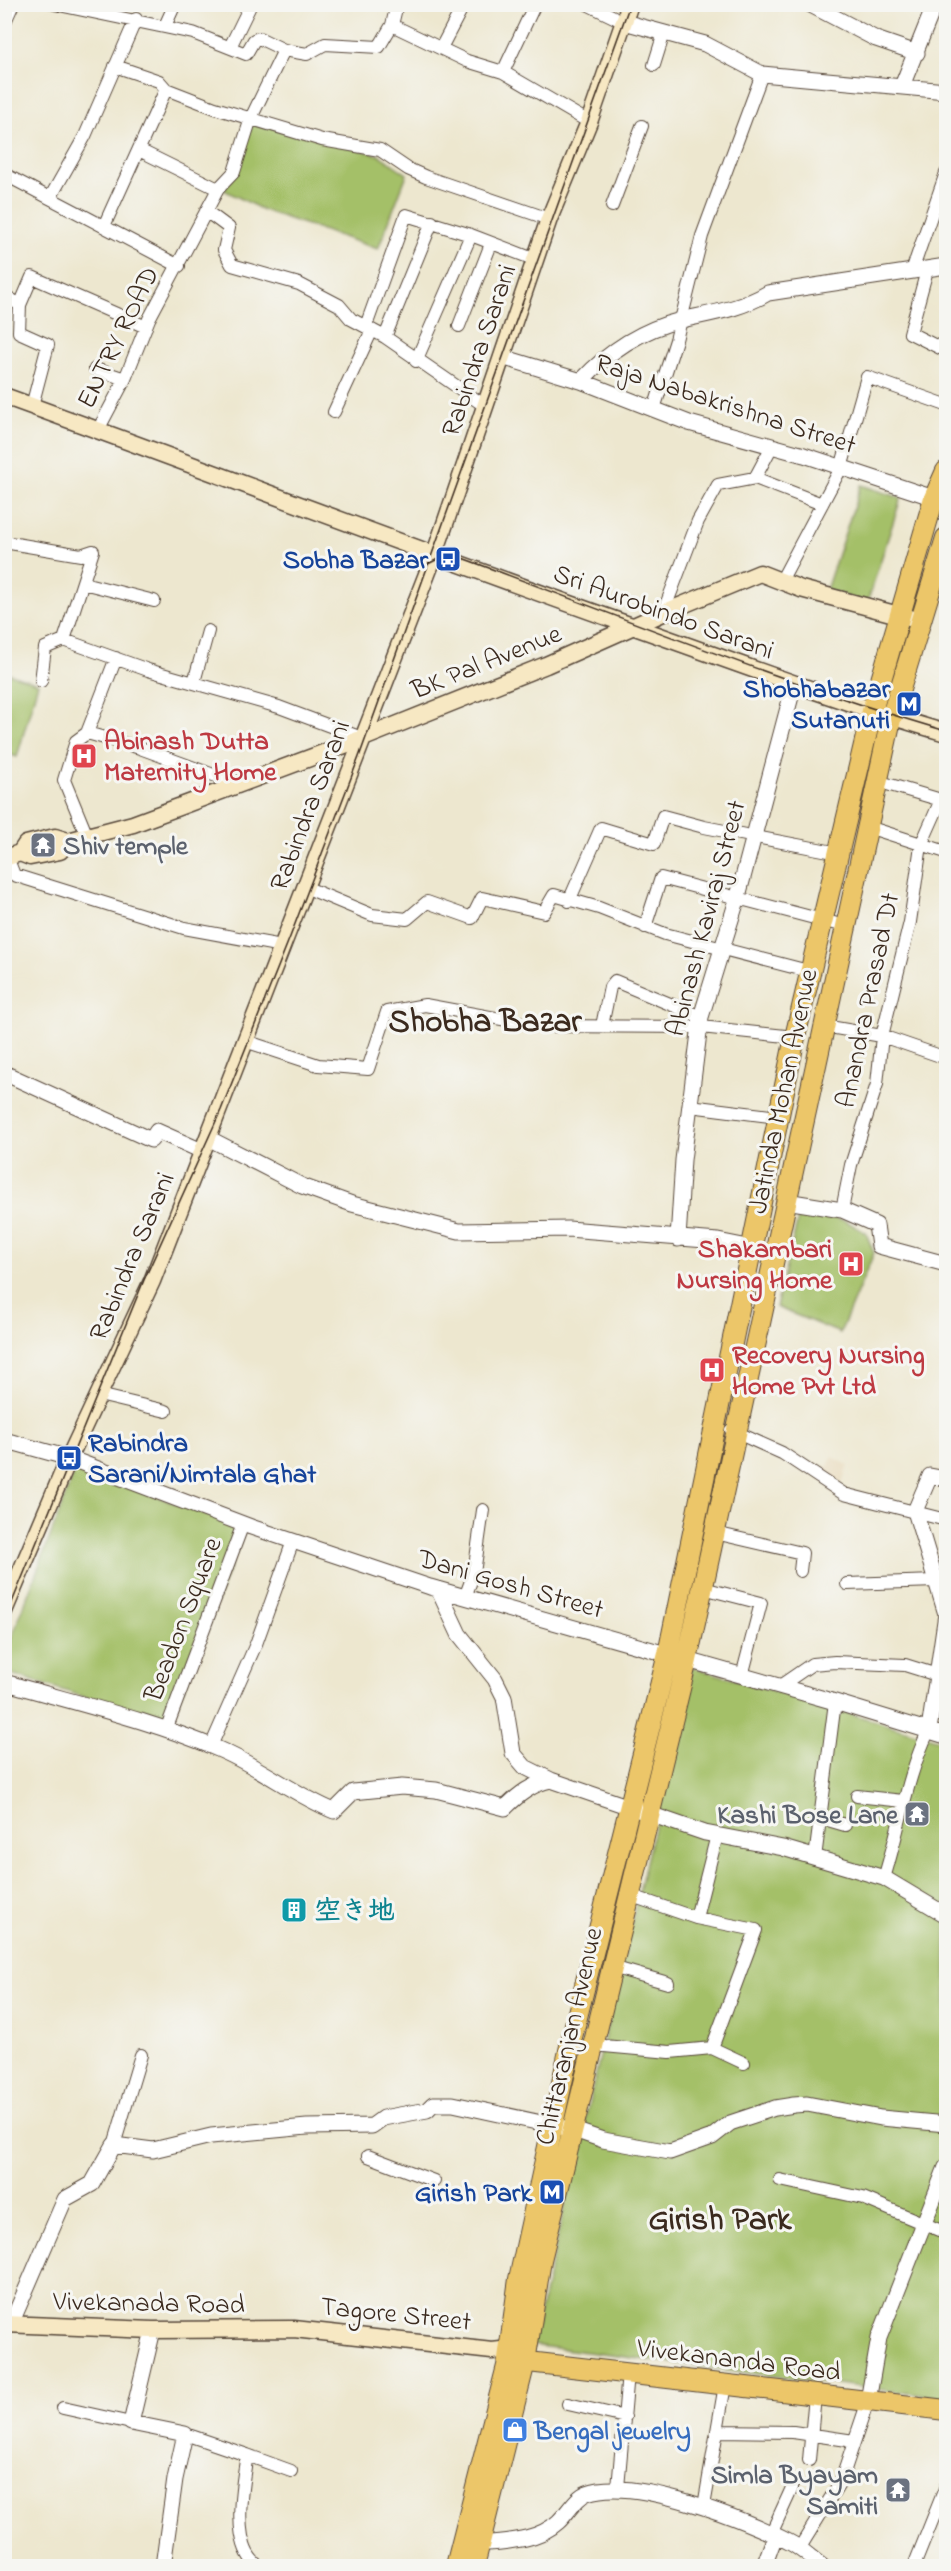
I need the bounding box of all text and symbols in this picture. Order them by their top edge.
street label: Rabindra Sarani [433,259,528,442]
street label: ENTRY ROAD [68,261,170,416]
street label: Raja Nabakrishna Street [590,345,861,466]
place label: Sobha Bazar [283,542,429,581]
bus stop icon: Sobha Bazar [433,544,463,574]
street label: Sri Aurobindo Sarani [547,555,779,671]
street label: BK Pal Avenue [405,615,569,711]
place label: Shobhabazar Sutanuti [743,671,891,741]
metro station icon: Shobhabazar Sutanuti [894,689,924,719]
street label: Rabindra Sarani [261,715,362,897]
place label: Abinash Dutta Maternity Home [104,723,277,793]
hospital icon: Abinash Dutta Maternity Home [69,741,99,771]
street label: Abinash Kaviraj Street [657,796,758,1041]
place label: Shiv temple [63,828,189,867]
temple icon: Shiv temple [28,830,58,860]
street label: Anandra Prasad Dt [828,889,911,1112]
street label: Jatinda Mohan Avenue [739,965,830,1218]
district label: Shobha Bazar [388,999,582,1047]
street label: Rabindra Sarani [80,1167,186,1347]
place label: Shakambari Nursing Home [676,1231,833,1302]
hospital icon: Shakambari Nursing Home [836,1249,866,1279]
place label: Recovery Nursing Home Pvt Ltd [732,1337,925,1407]
hospital icon: Recovery Nursing Home Pvt Ltd [697,1355,727,1385]
place label: Rabindra Sarani/Nimtala Ghat [88,1425,317,1495]
bus stop icon: Rabindra Sarani/Nimtala Ghat [54,1443,84,1473]
street label: Beadon Square [135,1531,234,1709]
street label: Dani Gosh Street [412,1540,608,1631]
place label: Kashi Bose Lane [717,1797,899,1836]
temple icon: Kashi Bose Lane [902,1799,932,1829]
place label: 空き地 [314,1893,395,1932]
building icon: 空き地 [279,1895,309,1925]
street label: Chittaranjan Avenue [526,1923,615,2149]
place label: Girish Park [415,2175,533,2214]
metro station icon: Girish Park [537,2177,567,2207]
district label: Girish Park [648,2197,792,2245]
street label: Vivekanada Road [52,2283,245,2326]
street label: Tagore Street [318,2288,473,2343]
street label: Vivekananda Road [634,2330,843,2393]
place label: Bengal jewelry [532,2413,691,2453]
shop icon: Bengal jewelry [500,2415,530,2445]
place label: Simla Byayam Samiti [711,2457,878,2527]
temple icon: Simla Byayam Samiti [883,2475,913,2505]

